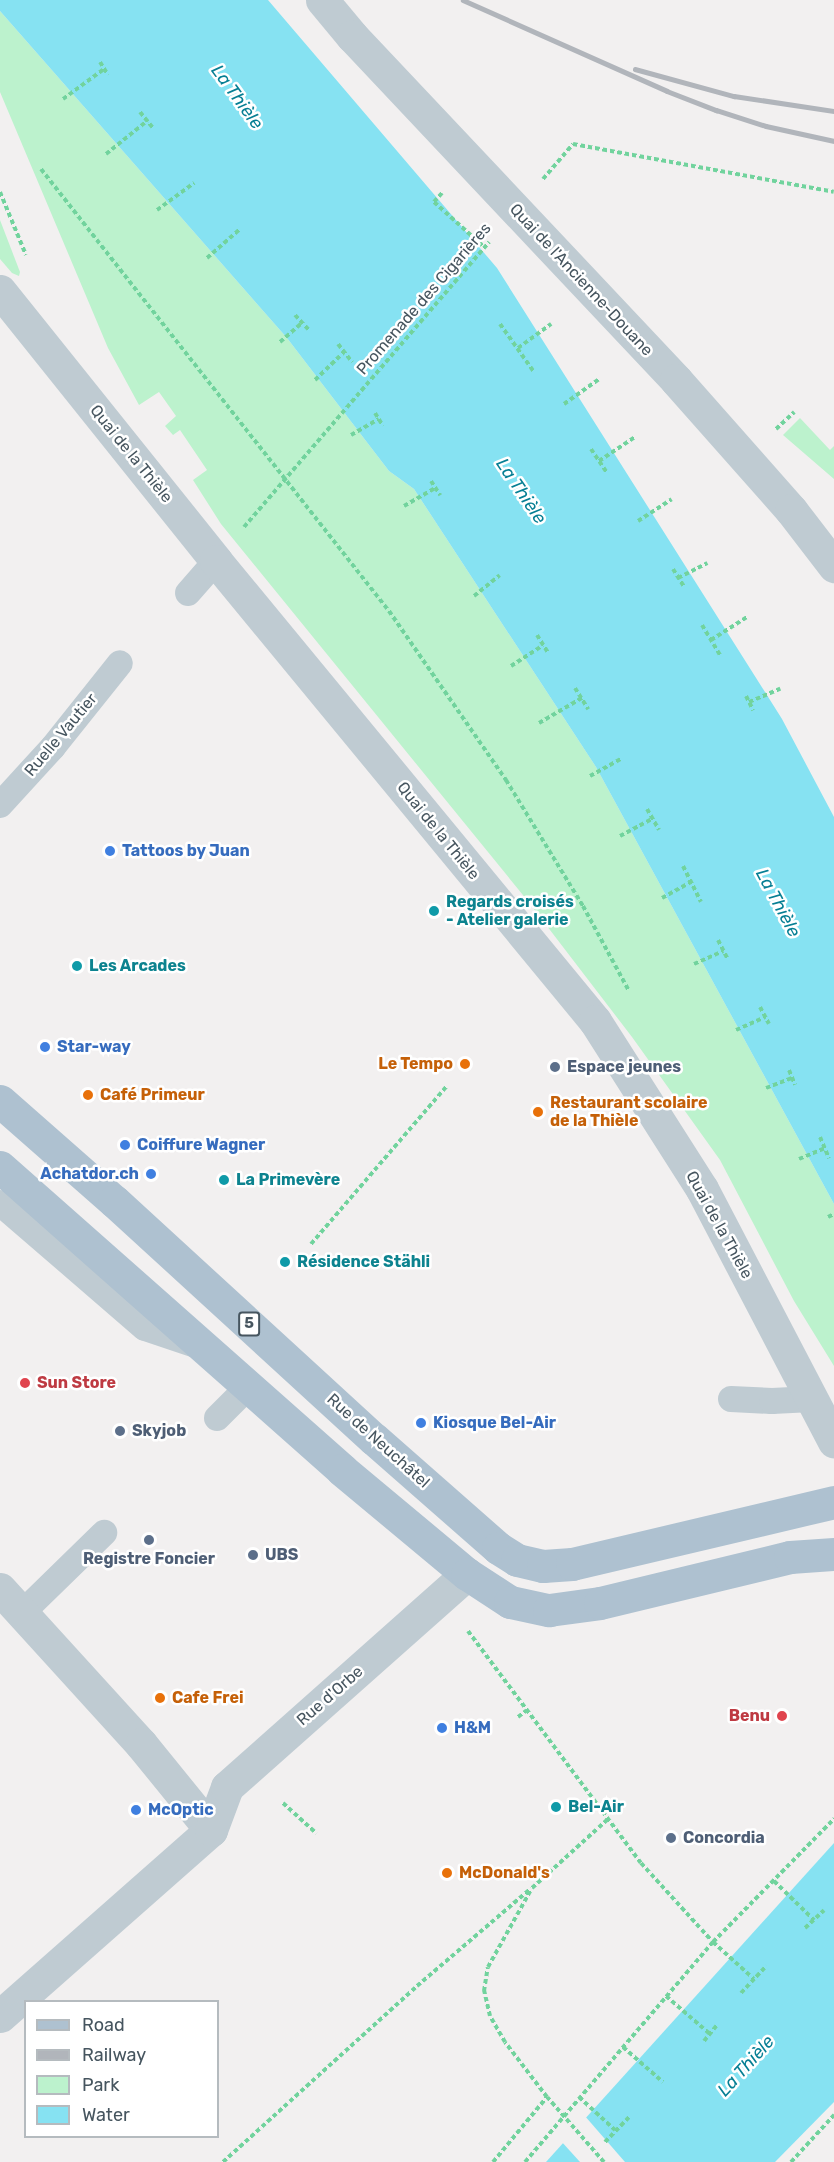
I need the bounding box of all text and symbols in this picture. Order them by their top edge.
water label: La Thièle [206,60,268,134]
street label: Quai de l'Ancienne-Douane [505,200,657,360]
street label: Promenade des Cigarières [353,219,495,379]
street label: Quai de la Thièle [86,401,176,507]
water label: La Thièle [491,454,551,528]
street label: Ruelle Vautier [21,689,101,781]
street label: Quai de la Thièle [393,778,483,884]
place label: Tattoos by Juan [122,841,250,861]
marker: Tattoos by Juan [103,844,117,858]
water label: La Thièle [751,865,805,941]
place label: Regards croisés - Atelier galerie [446,892,574,930]
marker: Regards croisés - Atelier galerie [427,904,441,918]
place label: Les Arcades [89,956,186,976]
marker: Les Arcades [70,959,84,973]
place label: Star-way [57,1037,131,1057]
marker: Star-way [38,1040,52,1054]
place label: Le Tempo [378,1054,453,1074]
marker: Le Tempo [458,1057,472,1071]
place label: Espace jeunes [567,1057,681,1077]
marker: Espace jeunes [548,1060,562,1074]
place label: Café Primeur [100,1085,205,1105]
marker: Café Primeur [81,1088,95,1102]
place label: Restaurant scolaire de la Thièle [550,1093,707,1131]
marker: Restaurant scolaire de la Thièle [531,1105,545,1119]
place label: Coiffure Wagner [137,1135,265,1155]
marker: Coiffure Wagner [118,1138,132,1152]
place label: Achatdor.ch [40,1164,139,1184]
marker: Achatdor.ch [144,1167,158,1181]
street label: Quai de la Thièle [681,1168,757,1282]
place label: La Primevère [236,1170,340,1190]
marker: La Primevère [217,1173,231,1187]
place label: Résidence Stähli [297,1252,430,1272]
marker: Résidence Stähli [278,1255,292,1269]
road number: 5 [237,1312,261,1336]
place label: Sun Store [37,1373,116,1393]
marker: Sun Store [18,1376,32,1390]
street label: Rue de Neuchâtel [323,1390,433,1492]
place label: Kiosque Bel-Air [433,1413,556,1433]
marker: Kiosque Bel-Air [414,1416,428,1430]
place label: Skyjob [132,1421,186,1441]
marker: Skyjob [113,1424,127,1438]
marker: Registre Foncier [142,1533,156,1547]
place label: UBS [265,1545,298,1565]
marker: UBS [246,1548,260,1562]
place label: Registre Foncier [83,1549,215,1569]
street label: Rue d'Orbe [293,1662,367,1730]
place label: Cafe Frei [172,1688,244,1708]
marker: Cafe Frei [153,1691,167,1705]
place label: Benu [729,1706,770,1726]
marker: Benu [775,1709,789,1723]
place label: H&M [454,1718,491,1738]
marker: H&M [435,1721,449,1735]
place label: Bel-Air [568,1797,624,1817]
place label: McOptic [148,1800,214,1820]
marker: Bel-Air [549,1800,563,1814]
marker: McOptic [129,1803,143,1817]
place label: Concordia [683,1828,765,1848]
marker: Concordia [664,1831,678,1845]
place label: McDonald's [459,1863,550,1883]
marker: McDonald's [440,1866,454,1880]
legend [24,2000,219,2138]
text: Road [82,2014,125,2036]
water label: La Thièle [713,2031,779,2101]
text: Railway [82,2044,146,2066]
text: Park [82,2074,119,2096]
text: Water [82,2104,130,2126]

